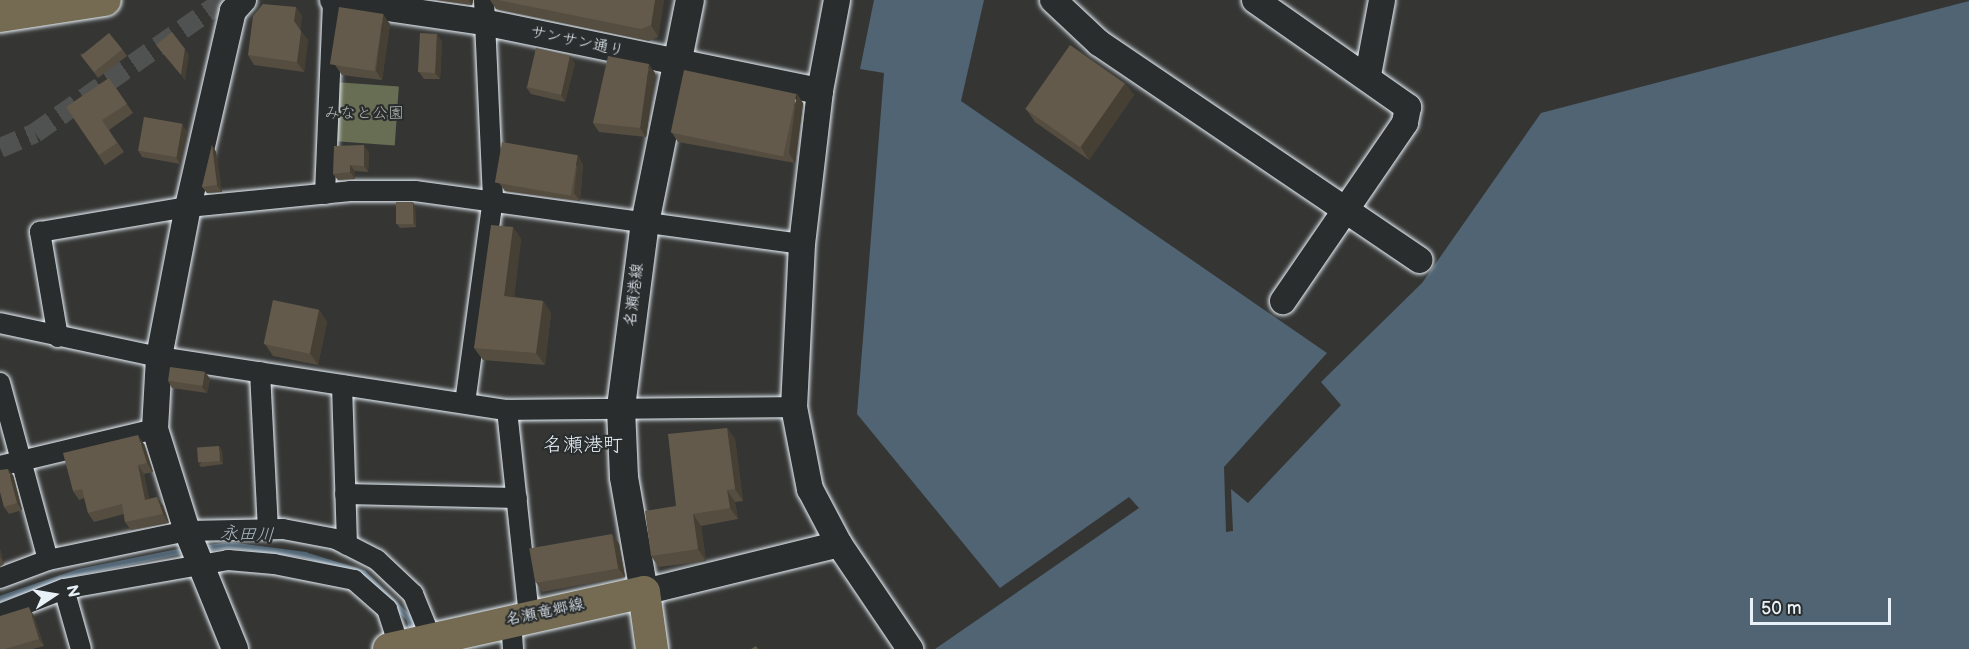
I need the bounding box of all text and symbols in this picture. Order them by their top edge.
street label: サンサン通り [528,23,626,61]
park label: みなと公園 [324,104,404,124]
street label: 名瀬港線 [622,262,648,328]
district label: 名瀬港町 [543,433,623,457]
water label: 永田川 [219,523,275,547]
north arrow [24,565,84,625]
text: N [62,583,83,599]
scale bar [1753,586,1894,624]
street label: 名瀬竜郷線 [504,595,586,631]
text: 50 m [1761,598,1802,619]

